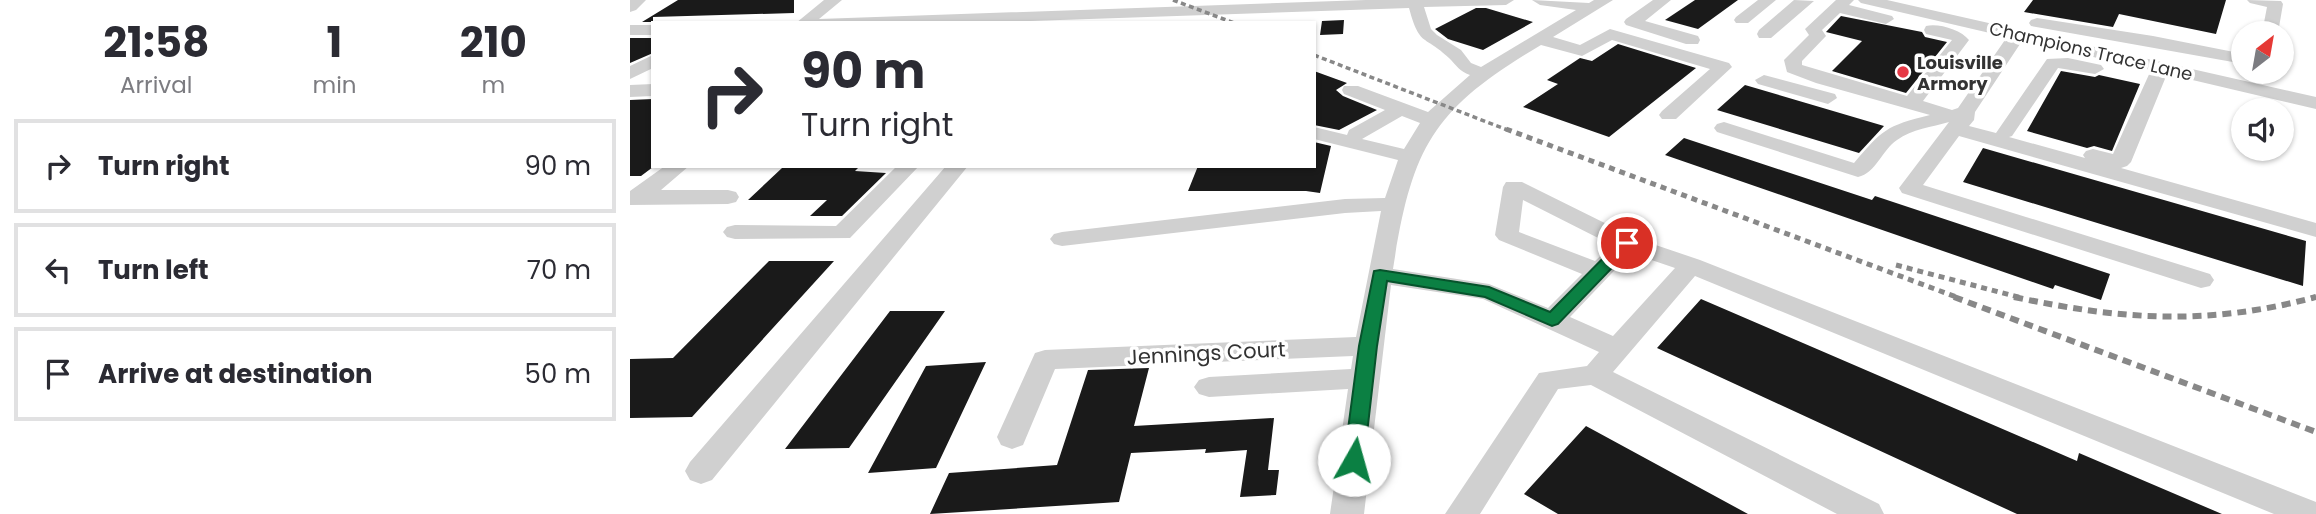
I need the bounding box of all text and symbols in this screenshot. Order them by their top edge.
text: 21:58 [103,13,209,72]
text: 1 [327,13,342,72]
text: 210 [460,13,527,72]
street label: Champions Trace Lane [1987,15,2195,87]
north arrow [2231,21,2294,84]
map controls [2231,21,2294,161]
text: 90 m [801,37,925,105]
icon: right [686,49,777,140]
place label: Louisville Armory [1917,50,2003,96]
marker: Louisville Armory [1895,64,1911,80]
text: Arrival [120,69,192,101]
text: min [312,69,357,101]
text: m [481,69,505,101]
button: sound [2231,98,2294,161]
text: Turn right [801,102,953,147]
icon: right [39,147,77,185]
text: Turn right [98,148,230,184]
text: 90 m [525,148,591,184]
pin [1597,213,1657,273]
icon: arrive [1608,224,1646,262]
icon: left [39,251,77,289]
text: Turn left [98,252,209,288]
text: 70 m [527,252,591,288]
street label: Jennings Court [1126,334,1286,372]
icon: arrive [39,355,77,393]
text: Arrive at destination [98,356,373,392]
text: 50 m [525,356,591,392]
position arrow [1317,423,1391,497]

